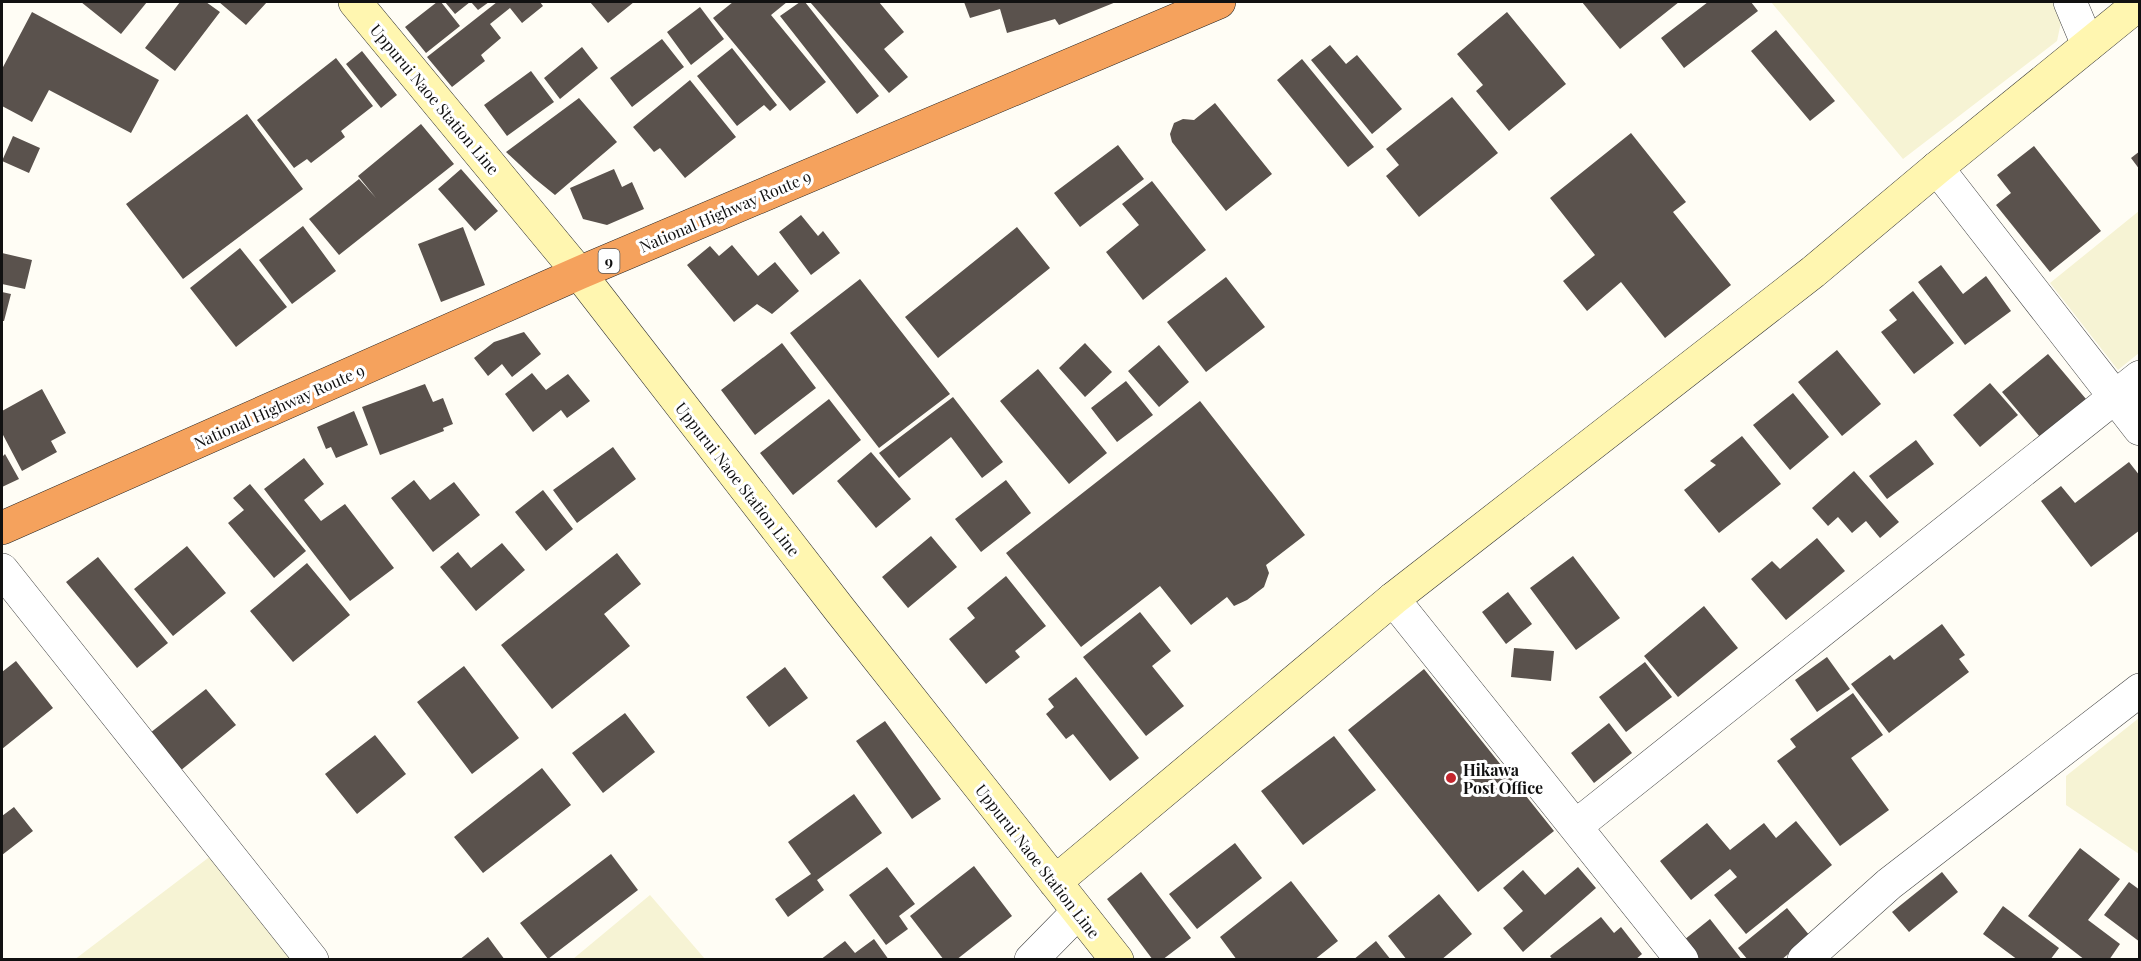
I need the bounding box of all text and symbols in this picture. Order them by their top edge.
street label: Uppurui Naoe Station Line [366,19,504,179]
street label: National Highway Route 9 [636,165,814,257]
road number: 9 [598,249,620,273]
street label: National Highway Route 9 [190,359,368,453]
street label: Uppurui Naoe Station Line [671,398,805,560]
place label: Hikawa Post Office [1463,759,1543,798]
marker: Hikawa Post Office [1444,771,1458,785]
street label: Uppurui Naoe Station Line [971,780,1105,942]

